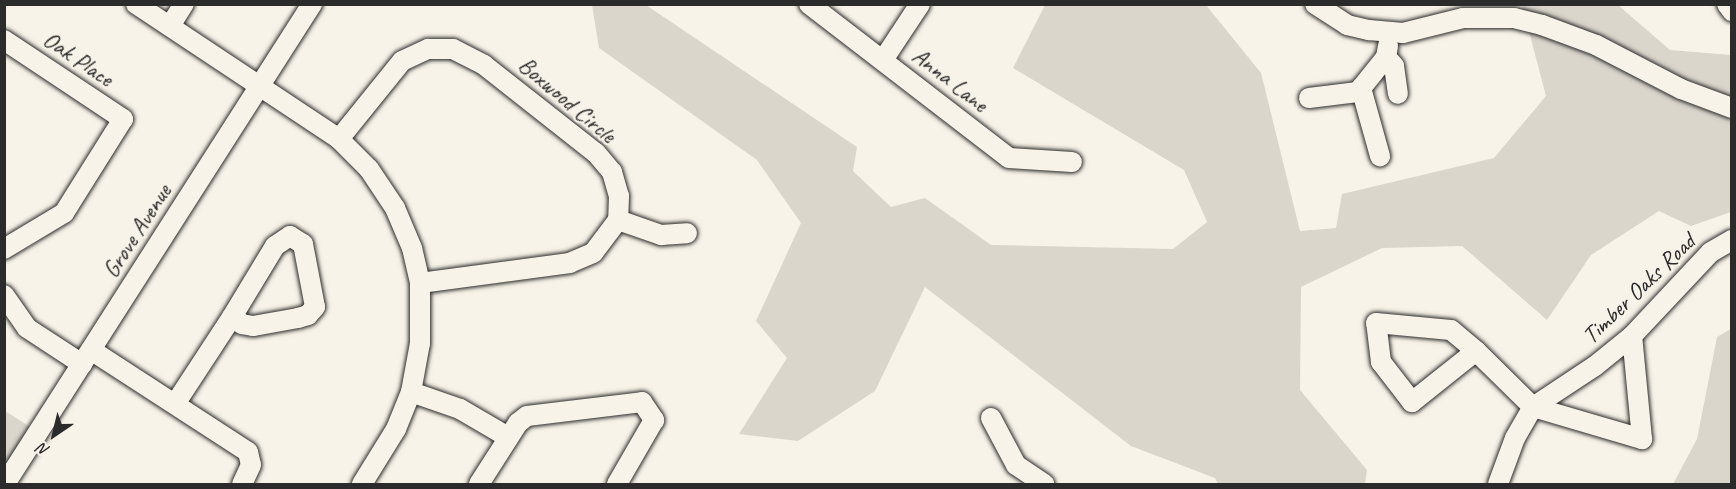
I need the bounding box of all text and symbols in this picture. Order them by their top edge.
street label: Oak Place [37,25,119,93]
street label: Anna Lane [906,41,994,119]
street label: Boxwood Circle [512,51,622,149]
street label: Grove Avenue [96,179,178,283]
street label: Timber Oaks Road [1576,228,1702,350]
north arrow [24,405,84,465]
text: N [34,439,53,461]

